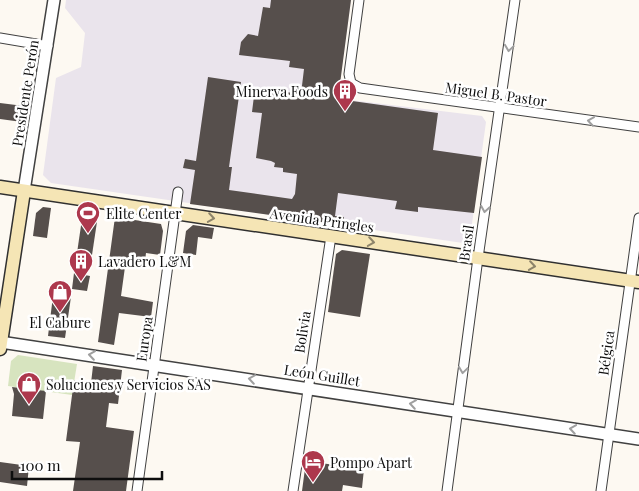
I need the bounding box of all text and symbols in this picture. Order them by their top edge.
street label: Presidente Perón [7,38,43,148]
one-way arrow [504,44,514,53]
street label: Miguel B. Pastor [444,77,549,111]
building icon: Minerva Foods [332,78,358,112]
place label: Minerva Foods [236,82,328,101]
one-way arrow [586,116,594,127]
sports icon: Elite Center [75,200,101,234]
street label: Avenida Pringles [268,203,375,237]
place label: Elite Center [106,204,182,223]
one-way arrow [480,205,491,213]
one-way arrow [206,213,215,223]
street label: Brasil [454,224,478,262]
one-way arrow [367,237,376,247]
building icon: Lavadero L&M [68,248,94,282]
place label: Lavadero L&M [98,252,191,271]
one-way arrow [528,261,536,271]
shop icon: El Cabure [47,279,73,313]
street label: Bolivia [289,310,315,354]
place label: El Cabure [29,313,91,332]
street label: Europa [131,315,157,363]
street label: Bélgica [593,329,619,377]
one-way arrow [87,350,95,361]
street label: León Guillet [283,360,362,391]
one-way arrow [458,366,469,374]
shop icon: Soluciones y Servicios SAS [16,371,42,405]
one-way arrow [248,374,256,385]
place label: Soluciones y Servicios SAS [46,375,211,394]
one-way arrow [409,400,417,410]
one-way arrow [569,424,577,435]
scale bar [12,448,162,480]
hotel icon: Pompo Apart [300,449,326,483]
place label: Pompo Apart [330,453,413,472]
text: 100 m [20,455,61,475]

